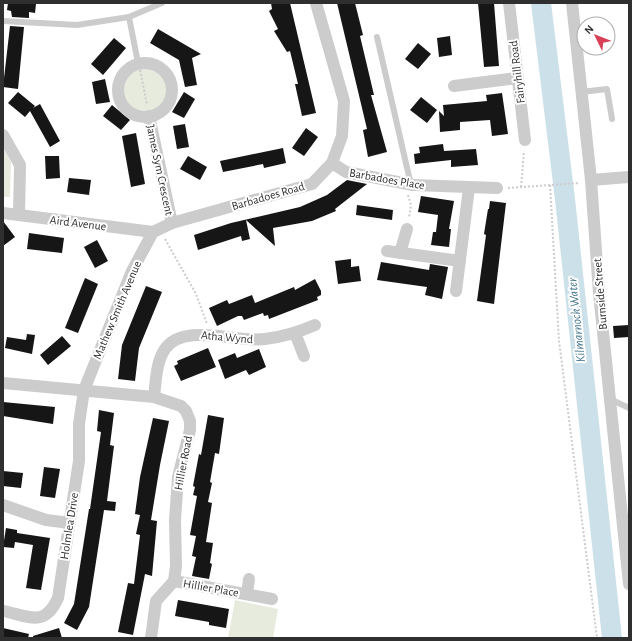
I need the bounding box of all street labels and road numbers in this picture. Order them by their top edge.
street label: Fairyhill Road [507,40,528,104]
street label: James Sym Crescent [144,123,176,217]
street label: Barbadoes Place [348,166,426,192]
street label: Barbadoes Road [230,180,306,212]
street label: Aird Avenue [49,214,107,232]
street label: Burnside Street [591,258,609,330]
street label: Mathew Smith Avenue [91,259,143,361]
street label: Atha Wynd [200,329,254,346]
street label: Hillier Road [172,435,194,491]
street label: Holmlea Drive [58,492,80,560]
street label: Hillier Place [182,577,240,599]

